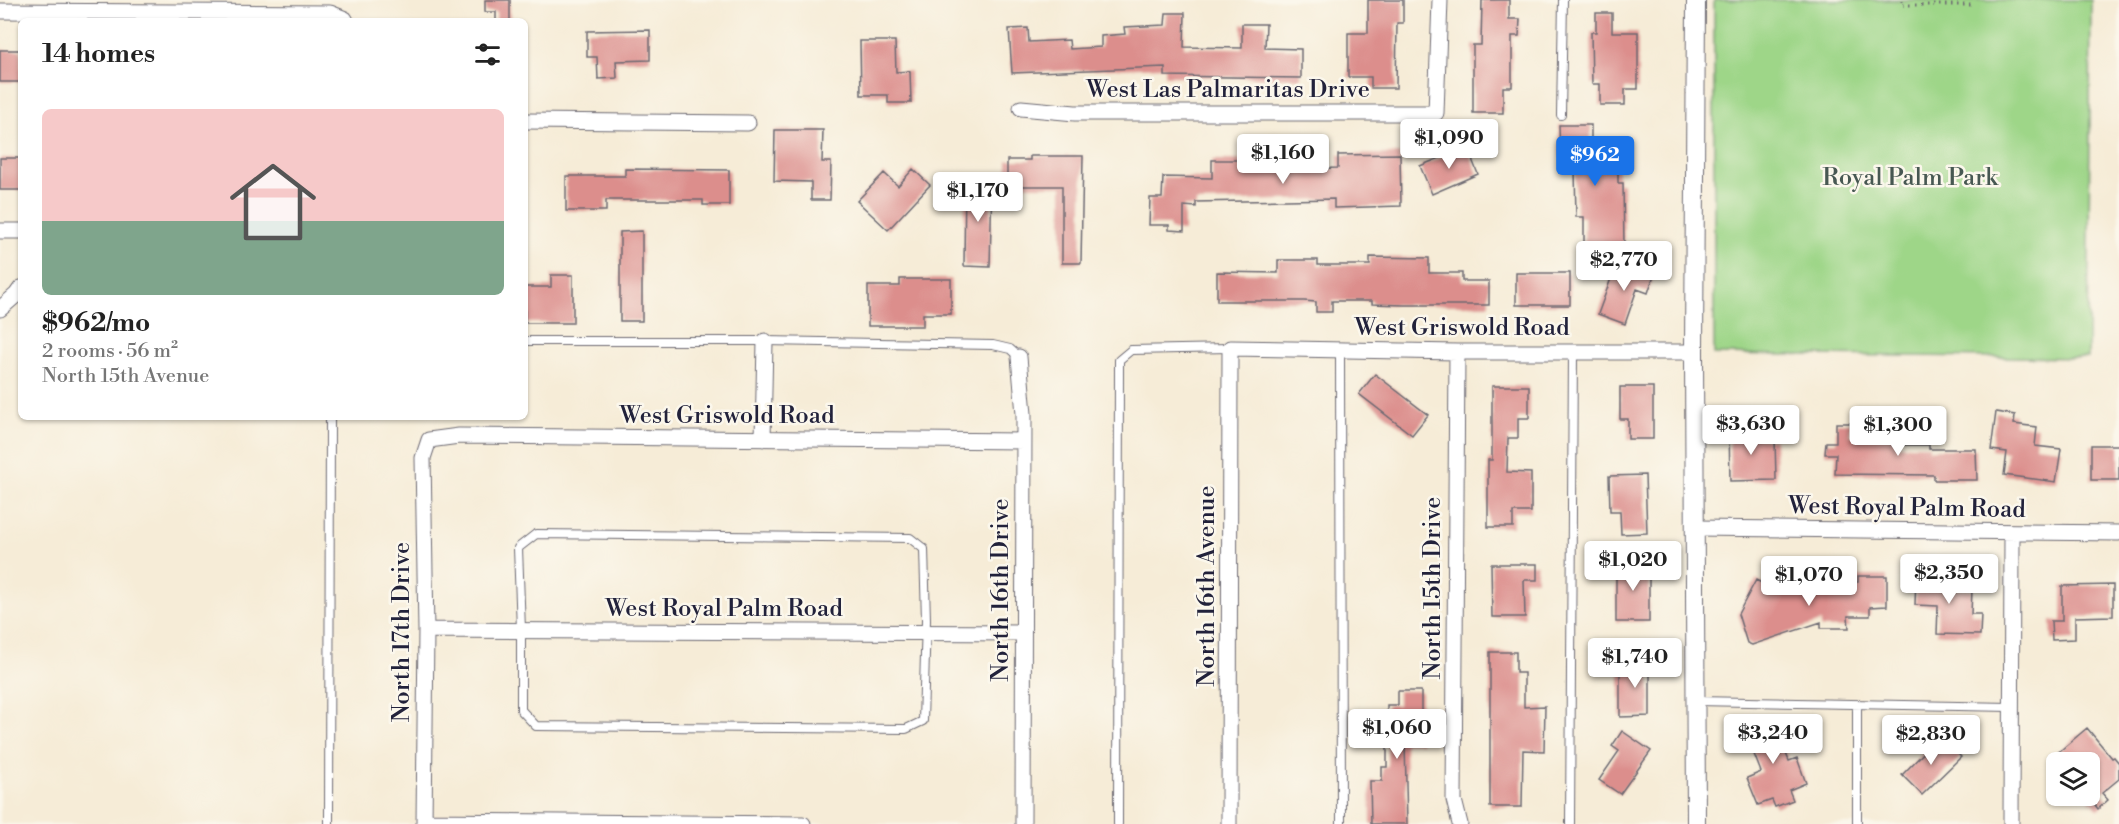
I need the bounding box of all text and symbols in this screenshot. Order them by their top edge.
text: 14 homes [42,38,155,70]
icon: filters [471,38,504,71]
street label: West Las Palmaritas Drive [1085,75,1370,105]
pin: $1,090 [1400,119,1498,170]
text: $1,090 [1414,126,1484,151]
pin: $1,160 [1234,134,1332,185]
pin: $962 [1559,136,1631,187]
text: $1,160 [1251,141,1315,166]
text: $962 [1570,143,1620,168]
icon: home [219,148,327,256]
park label: Royal Palm Park [1822,163,1999,193]
pin: $1,170 [929,172,1027,223]
text: $1,170 [947,179,1009,204]
pin: $2,770 [1575,241,1673,292]
text: $2,770 [1590,248,1658,273]
text: $962/mo [42,307,150,339]
street label: West Griswold Road [1353,313,1570,343]
text: 2 rooms · 56 m² [42,339,178,364]
text: North 15th Avenue [42,364,209,389]
street label: West Griswold Road [618,401,835,431]
pin: $3,630 [1702,405,1800,456]
pin: $1,300 [1849,406,1947,457]
text: $3,630 [1716,412,1786,437]
text: $1,300 [1864,413,1933,438]
street label: North 16th Avenue [1192,485,1222,687]
street label: West Royal Palm Road [1787,491,2026,525]
street label: North 15th Drive [1418,497,1448,679]
street label: North 16th Drive [986,498,1016,682]
pin: $1,020 [1584,541,1682,592]
street label: North 17th Drive [387,542,417,722]
text: $1,020 [1598,548,1668,573]
pin: $2,350 [1900,554,1998,605]
pin: $1,070 [1760,556,1858,607]
text: $2,350 [1914,561,1984,586]
text: $1,070 [1775,563,1843,588]
street label: West Royal Palm Road [604,594,843,624]
pin: $1,740 [1586,638,1684,689]
text: $1,740 [1602,645,1668,670]
pin: $1,060 [1348,709,1446,760]
pin: $3,240 [1724,714,1822,765]
pin: $2,830 [1882,715,1980,766]
text: $1,060 [1362,716,1432,741]
text: $3,240 [1738,721,1808,746]
text: $2,830 [1896,722,1966,747]
map controls [2046,752,2100,806]
button: layers [2046,752,2100,806]

